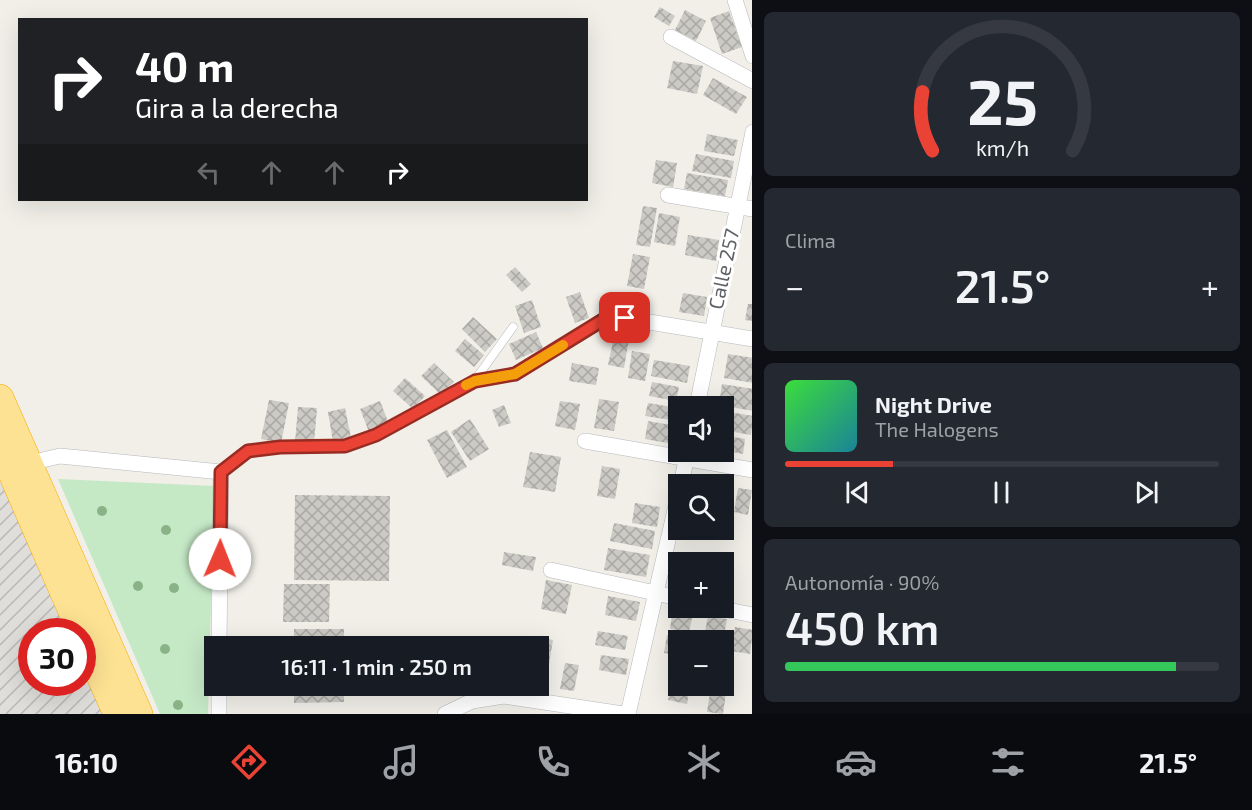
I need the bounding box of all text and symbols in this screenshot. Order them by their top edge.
text: 40 m [135,40,234,90]
icon: right [36,42,114,120]
text: 25 [967,63,1037,138]
text: Gira a la derecha [135,91,339,123]
text: km/h [975,135,1029,160]
icon: left [192,156,225,189]
icon: ahead [255,156,288,189]
icon: ahead [318,156,351,189]
icon: right [381,156,414,189]
street label: Calle 257 [703,226,743,311]
text: Clima [785,228,836,252]
text: 21.5° [955,258,1050,312]
text: − [785,266,804,306]
text: + [1201,266,1219,306]
pin [599,292,650,343]
icon: arrive [608,301,641,334]
text: Night Drive [875,391,992,417]
map controls [668,396,734,696]
button: sound [668,396,734,462]
text: The Halogens [875,417,999,441]
button: search [668,474,734,540]
icon: previous [841,476,874,509]
icon: pause [985,476,1018,509]
icon: next [1130,476,1163,509]
position arrow [188,527,252,591]
button: + [668,552,734,618]
text: Autonomía · 90% [785,570,939,594]
text: 450 km [785,600,939,654]
speed limit sign: 30 [18,618,96,696]
button: − [668,630,734,696]
text: 16:11 · 1 min · 250 m [281,653,472,679]
icon: directions [228,741,270,783]
icon: music [380,741,422,783]
icon: phone [532,741,574,783]
icon: climate [683,741,725,783]
icon: car [835,741,877,783]
icon: filters [987,741,1029,783]
text: 16:10 [55,746,118,778]
text: 21.5° [1139,746,1197,778]

